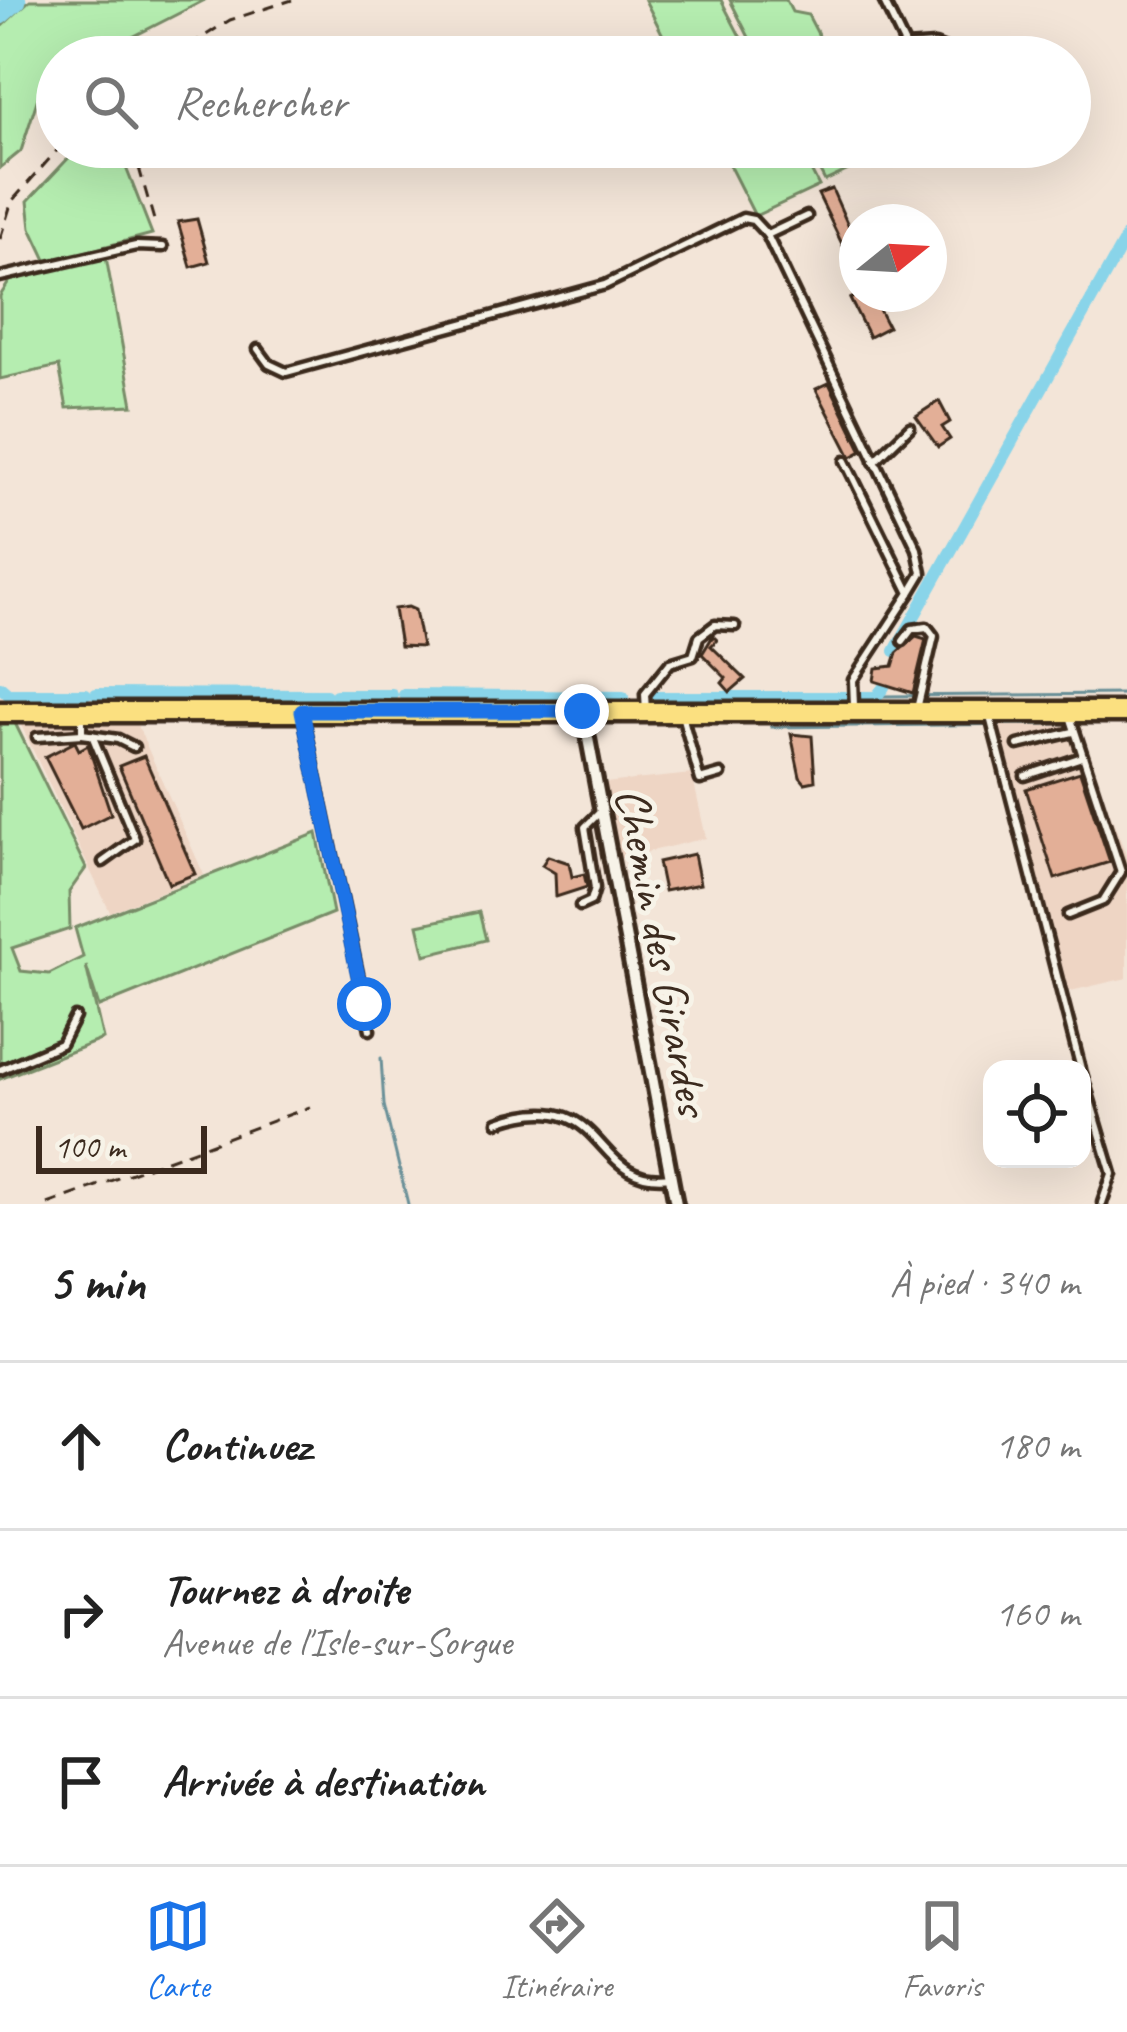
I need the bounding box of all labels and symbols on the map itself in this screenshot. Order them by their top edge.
north arrow [839,204,947,312]
route end [555,684,609,738]
street label: Chemin des Girardes [602,783,725,1123]
route start [337,977,391,1031]
scale bar [36,1120,207,1173]

